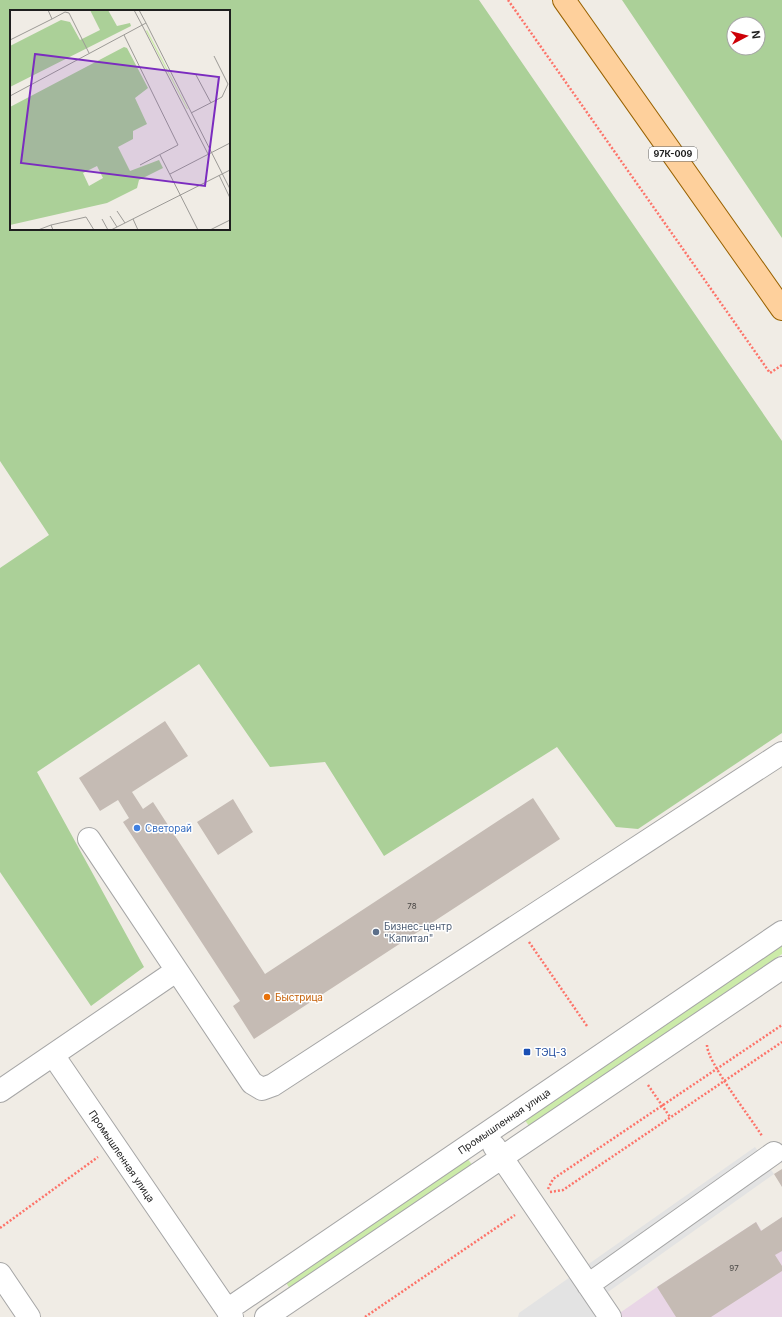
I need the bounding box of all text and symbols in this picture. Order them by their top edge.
inset map [10,10,230,230]
north arrow [726,16,766,56]
text: N [748,30,763,40]
road number: 97К-009 [649,147,697,161]
place label: Светорай [145,822,192,834]
marker: Светорай [132,823,142,833]
house number: 78 [407,901,417,911]
place label: Бизнес-центр "Капитал" [384,920,452,944]
marker: Бизнес-центр "Капитал" [371,927,381,937]
place label: Быстрица [275,991,323,1003]
marker: Быстрица [262,992,272,1002]
place label: ТЭЦ-3 [535,1046,566,1058]
marker: ТЭЦ-3 [522,1047,532,1057]
street label: Промышленная улица [456,1086,552,1156]
street label: Промышленная улица [87,1108,157,1204]
house number: 97 [729,1263,739,1273]

